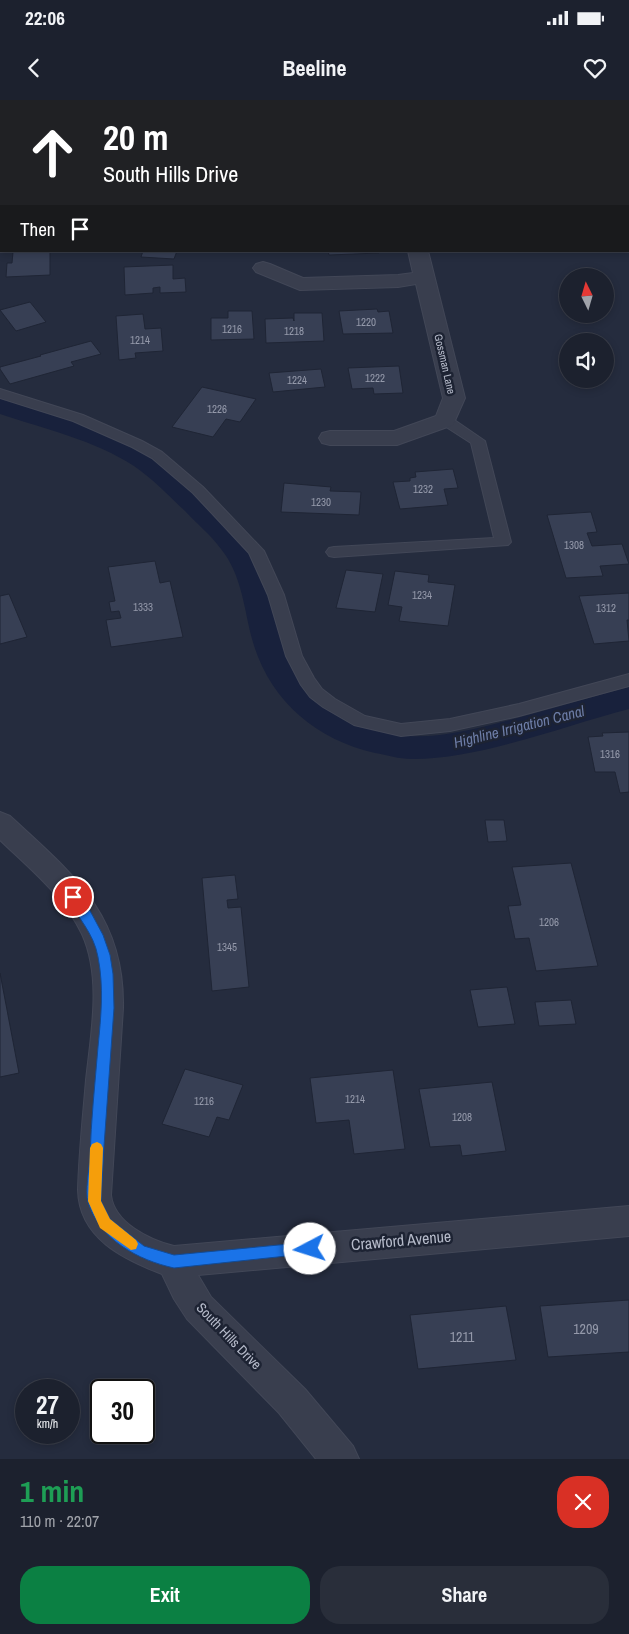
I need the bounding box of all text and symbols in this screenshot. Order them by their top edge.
text: 22:06 [25,5,65,31]
text: Beeline [282,53,347,83]
icon: back [20,54,48,82]
icon: heart [581,54,609,82]
text: 20 m [103,114,168,161]
icon: ahead [20,120,85,185]
text: South Hills Drive [103,159,238,189]
icon: arrive [66,215,94,243]
text: Then [20,216,56,242]
north arrow [559,268,614,322]
map controls [559,268,614,388]
house number: 1220 [356,315,376,329]
house number: 1216 [222,322,242,336]
house number: 1218 [284,324,304,338]
house number: 1214 [130,333,150,347]
street label: Gossman Lane [431,333,459,395]
button: sound [559,333,614,388]
house number: 1222 [365,371,385,385]
house number: 1224 [287,373,307,387]
house number: 1226 [207,402,227,416]
house number: 1232 [413,482,433,496]
house number: 1230 [311,495,331,509]
house number: 1308 [564,538,584,552]
house number: 1234 [412,588,432,602]
house number: 1333 [133,600,153,614]
house number: 1312 [596,601,616,615]
water label: Highline Irrigation Canal [451,700,587,753]
house number: 1316 [600,747,620,761]
pin [52,876,94,918]
icon: arrive [59,883,87,911]
house number: 1206 [539,915,559,929]
house number: 1345 [217,940,237,954]
house number: 1214 [345,1092,365,1106]
house number: 1216 [194,1094,214,1108]
house number: 1208 [452,1110,472,1124]
position arrow [283,1222,335,1274]
street label: Crawford Avenue [350,1225,452,1255]
street label: South Hills Drive [193,1299,265,1373]
house number: 1209 [573,1320,599,1338]
house number: 1211 [450,1328,475,1346]
speed limit sign: 30 [90,1379,155,1444]
text: 27 [36,1388,59,1422]
text: km/h [37,1416,58,1432]
text: 1 min [20,1471,84,1511]
button: close [557,1476,609,1528]
text: 110 m · 22:07 [20,1510,99,1532]
button: Exit [20,1566,310,1624]
button: Share [320,1566,609,1624]

